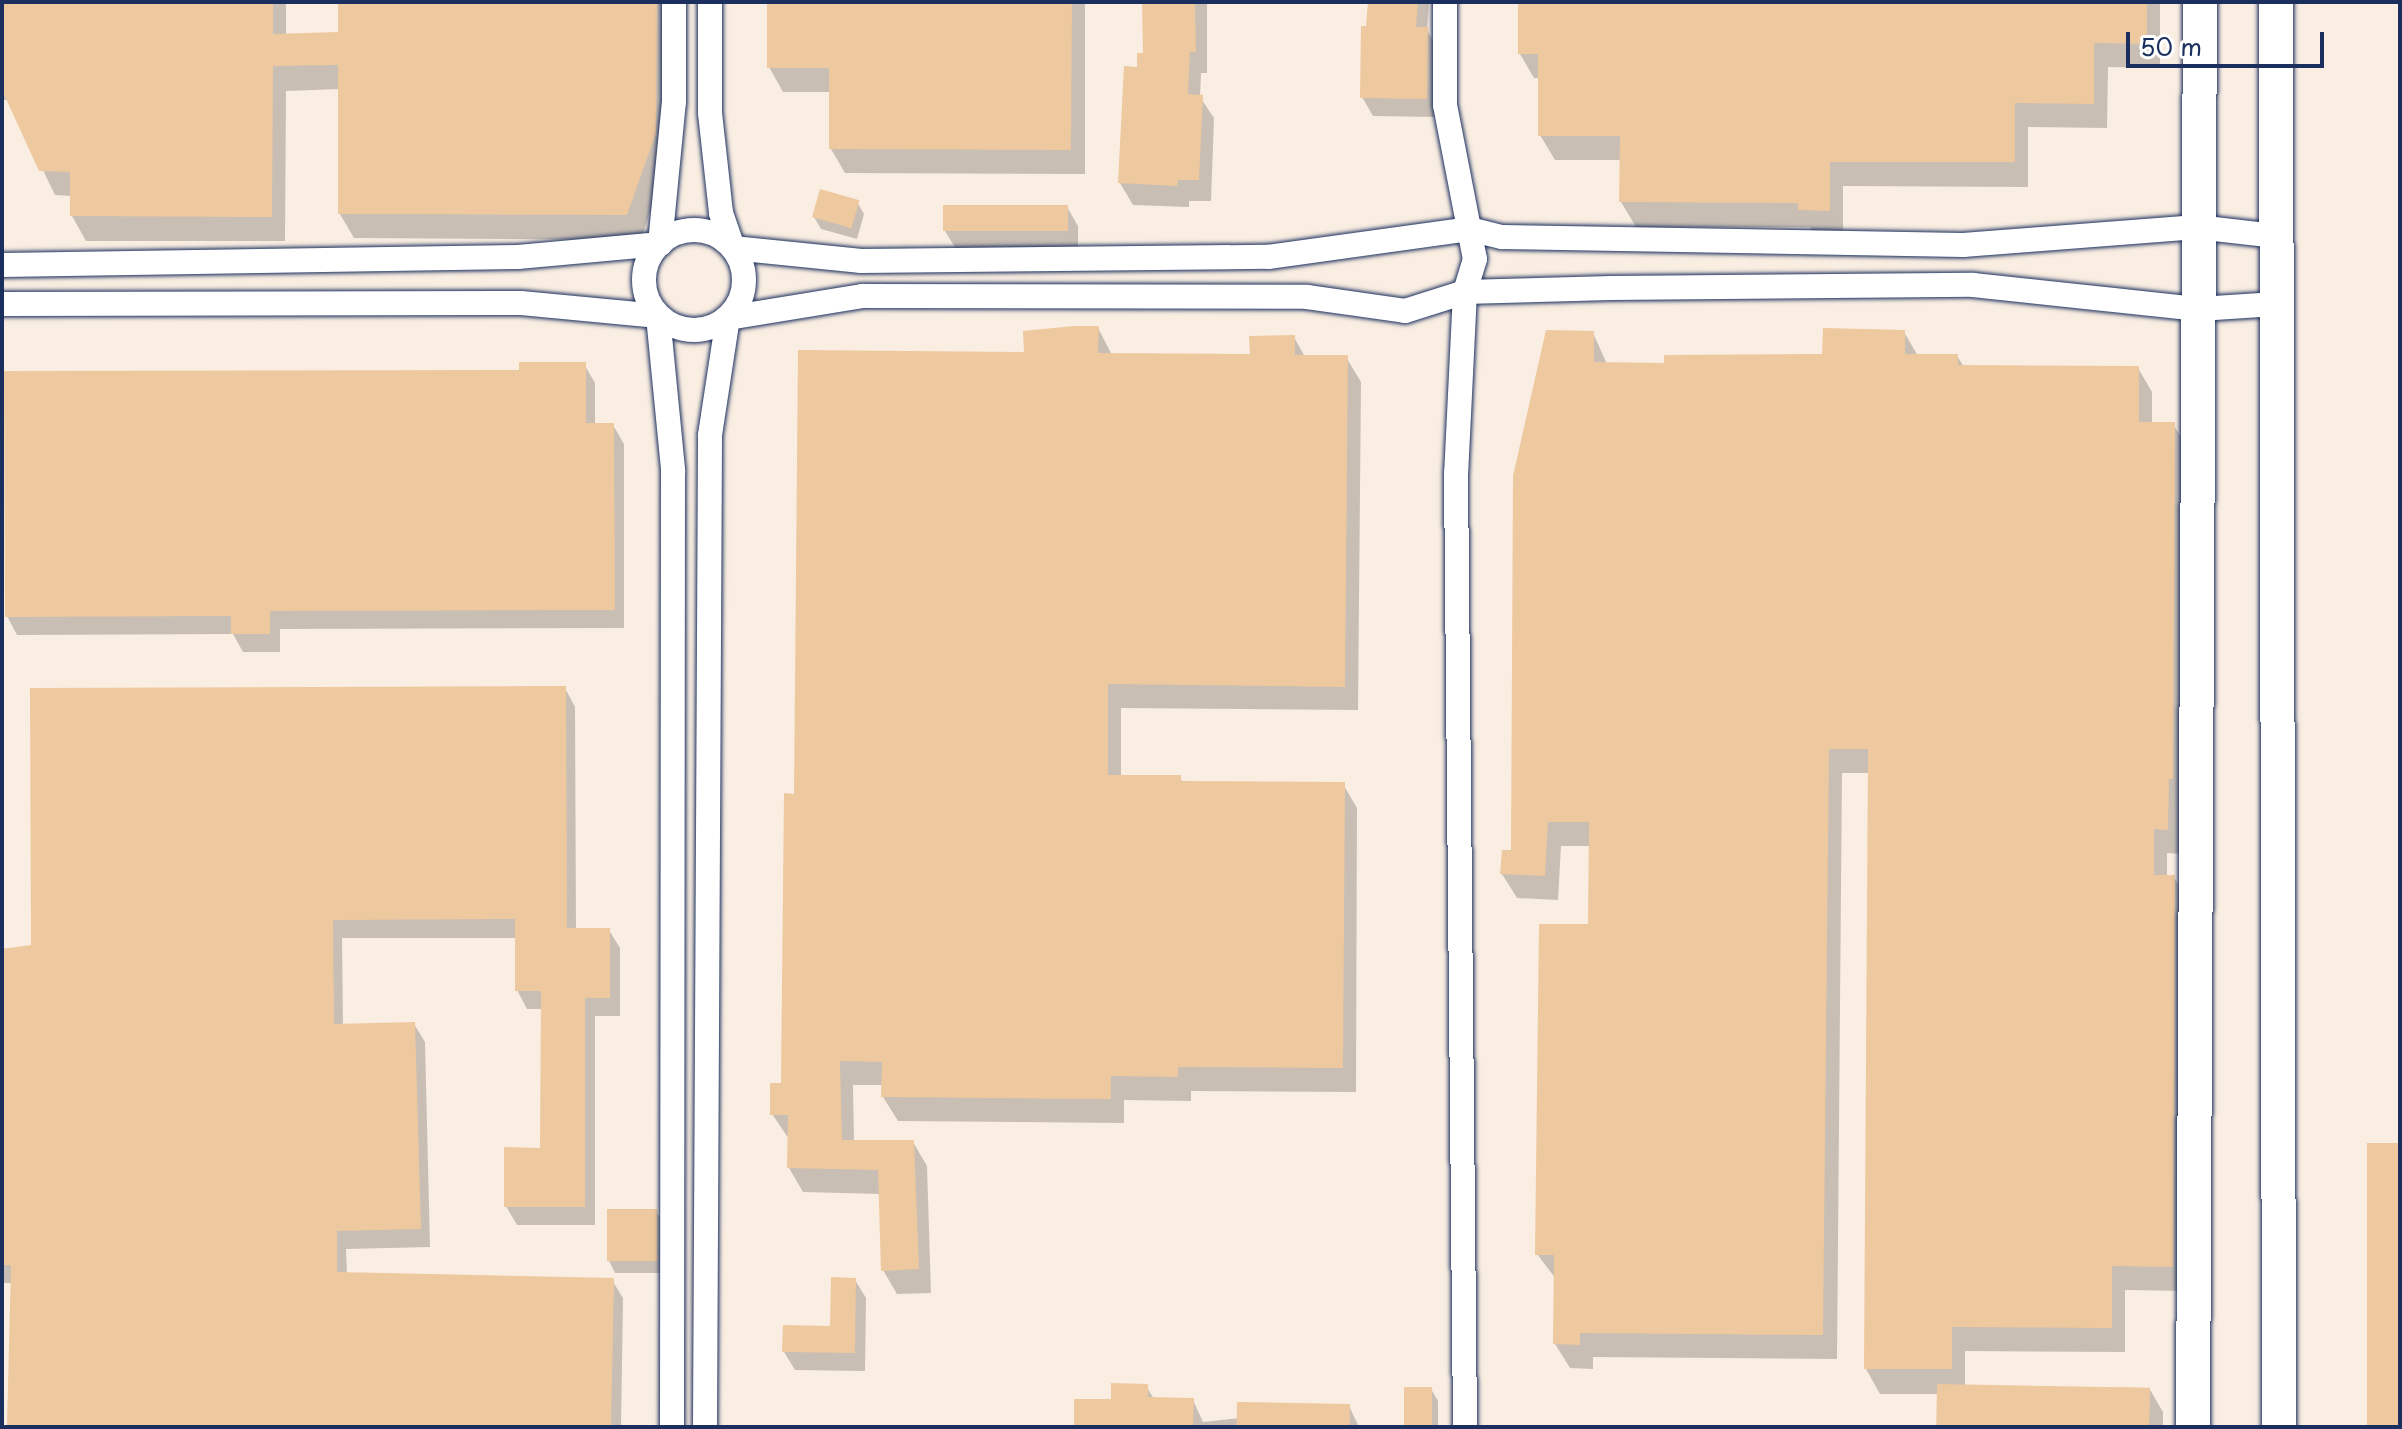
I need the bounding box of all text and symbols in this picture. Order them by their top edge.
scale bar [2130,16,2328,66]
text: 50 m [2140,28,2202,64]

